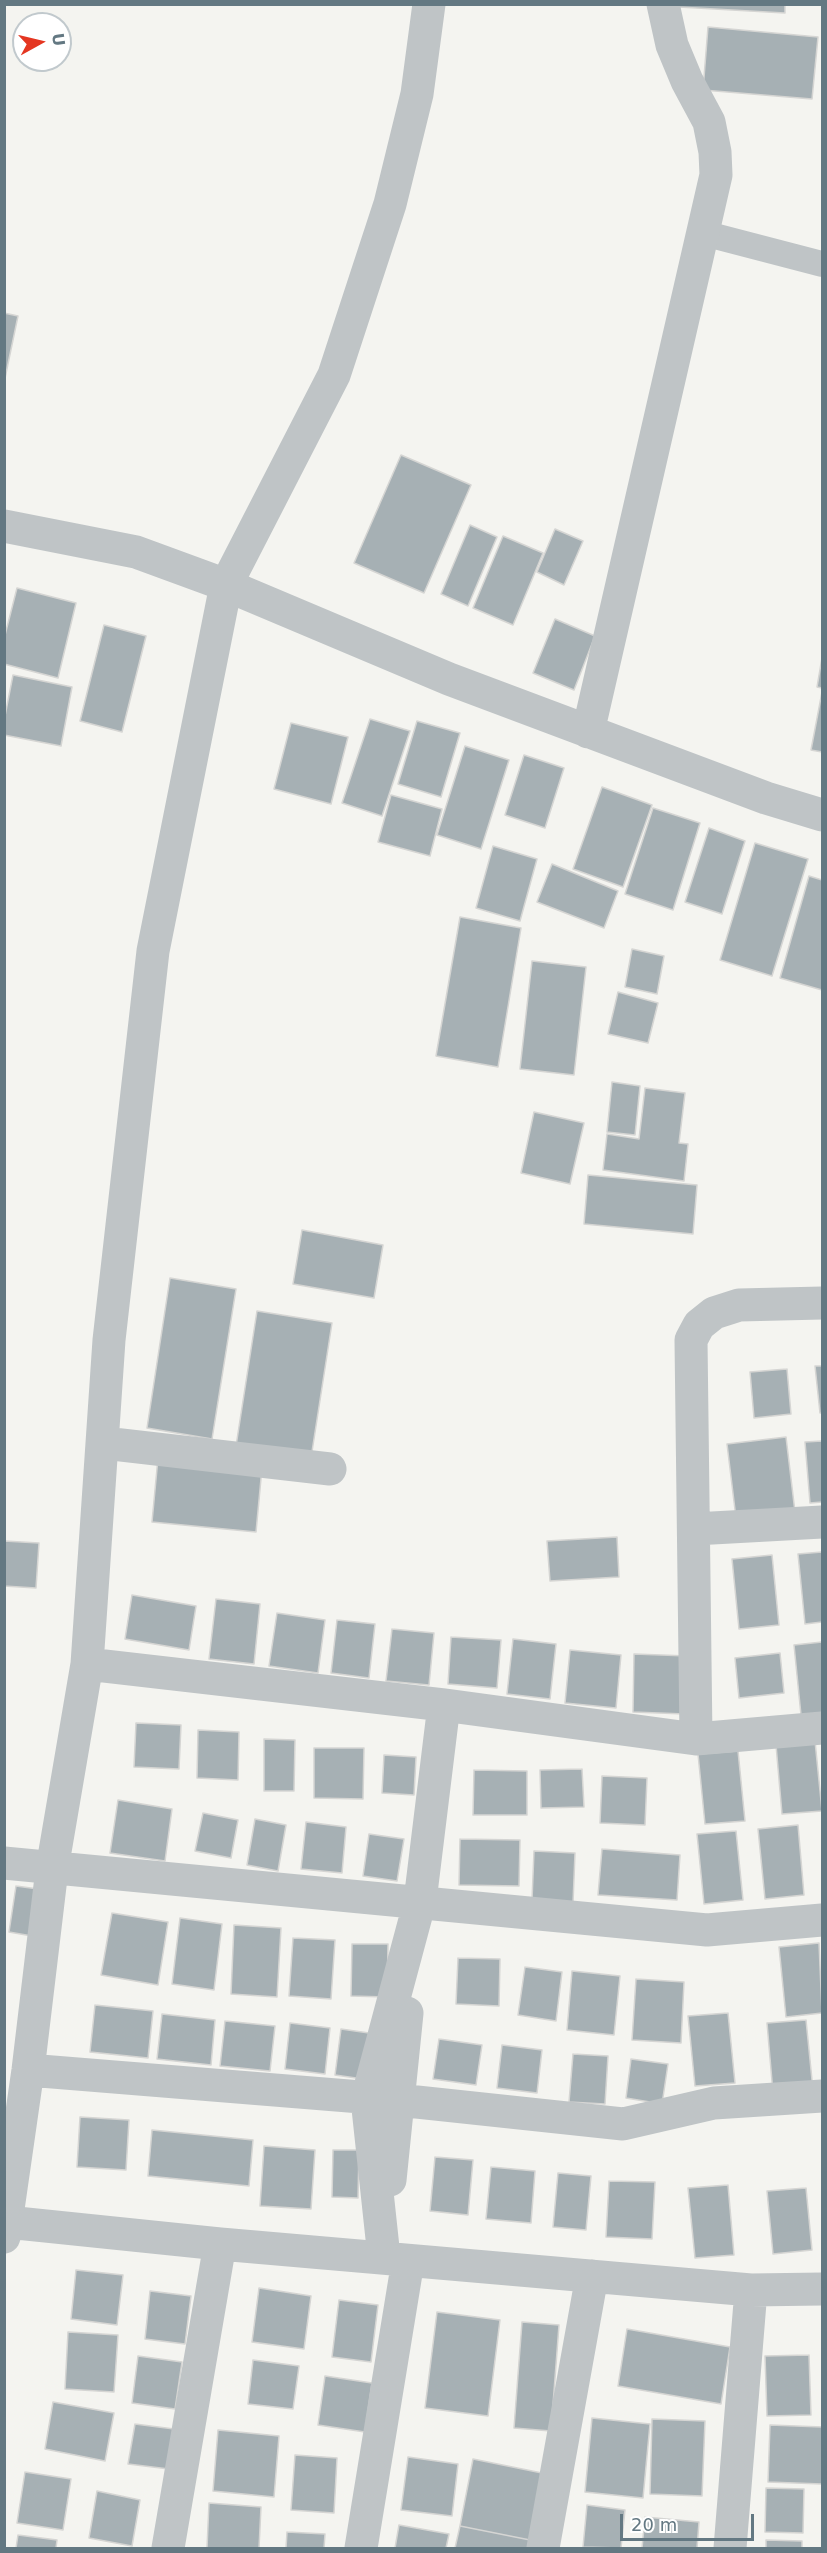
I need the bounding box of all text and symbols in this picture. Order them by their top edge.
north arrow [12,12,72,72]
text: U [48,32,69,47]
scale bar [623,2502,756,2540]
text: 20 m [631,2514,677,2535]

